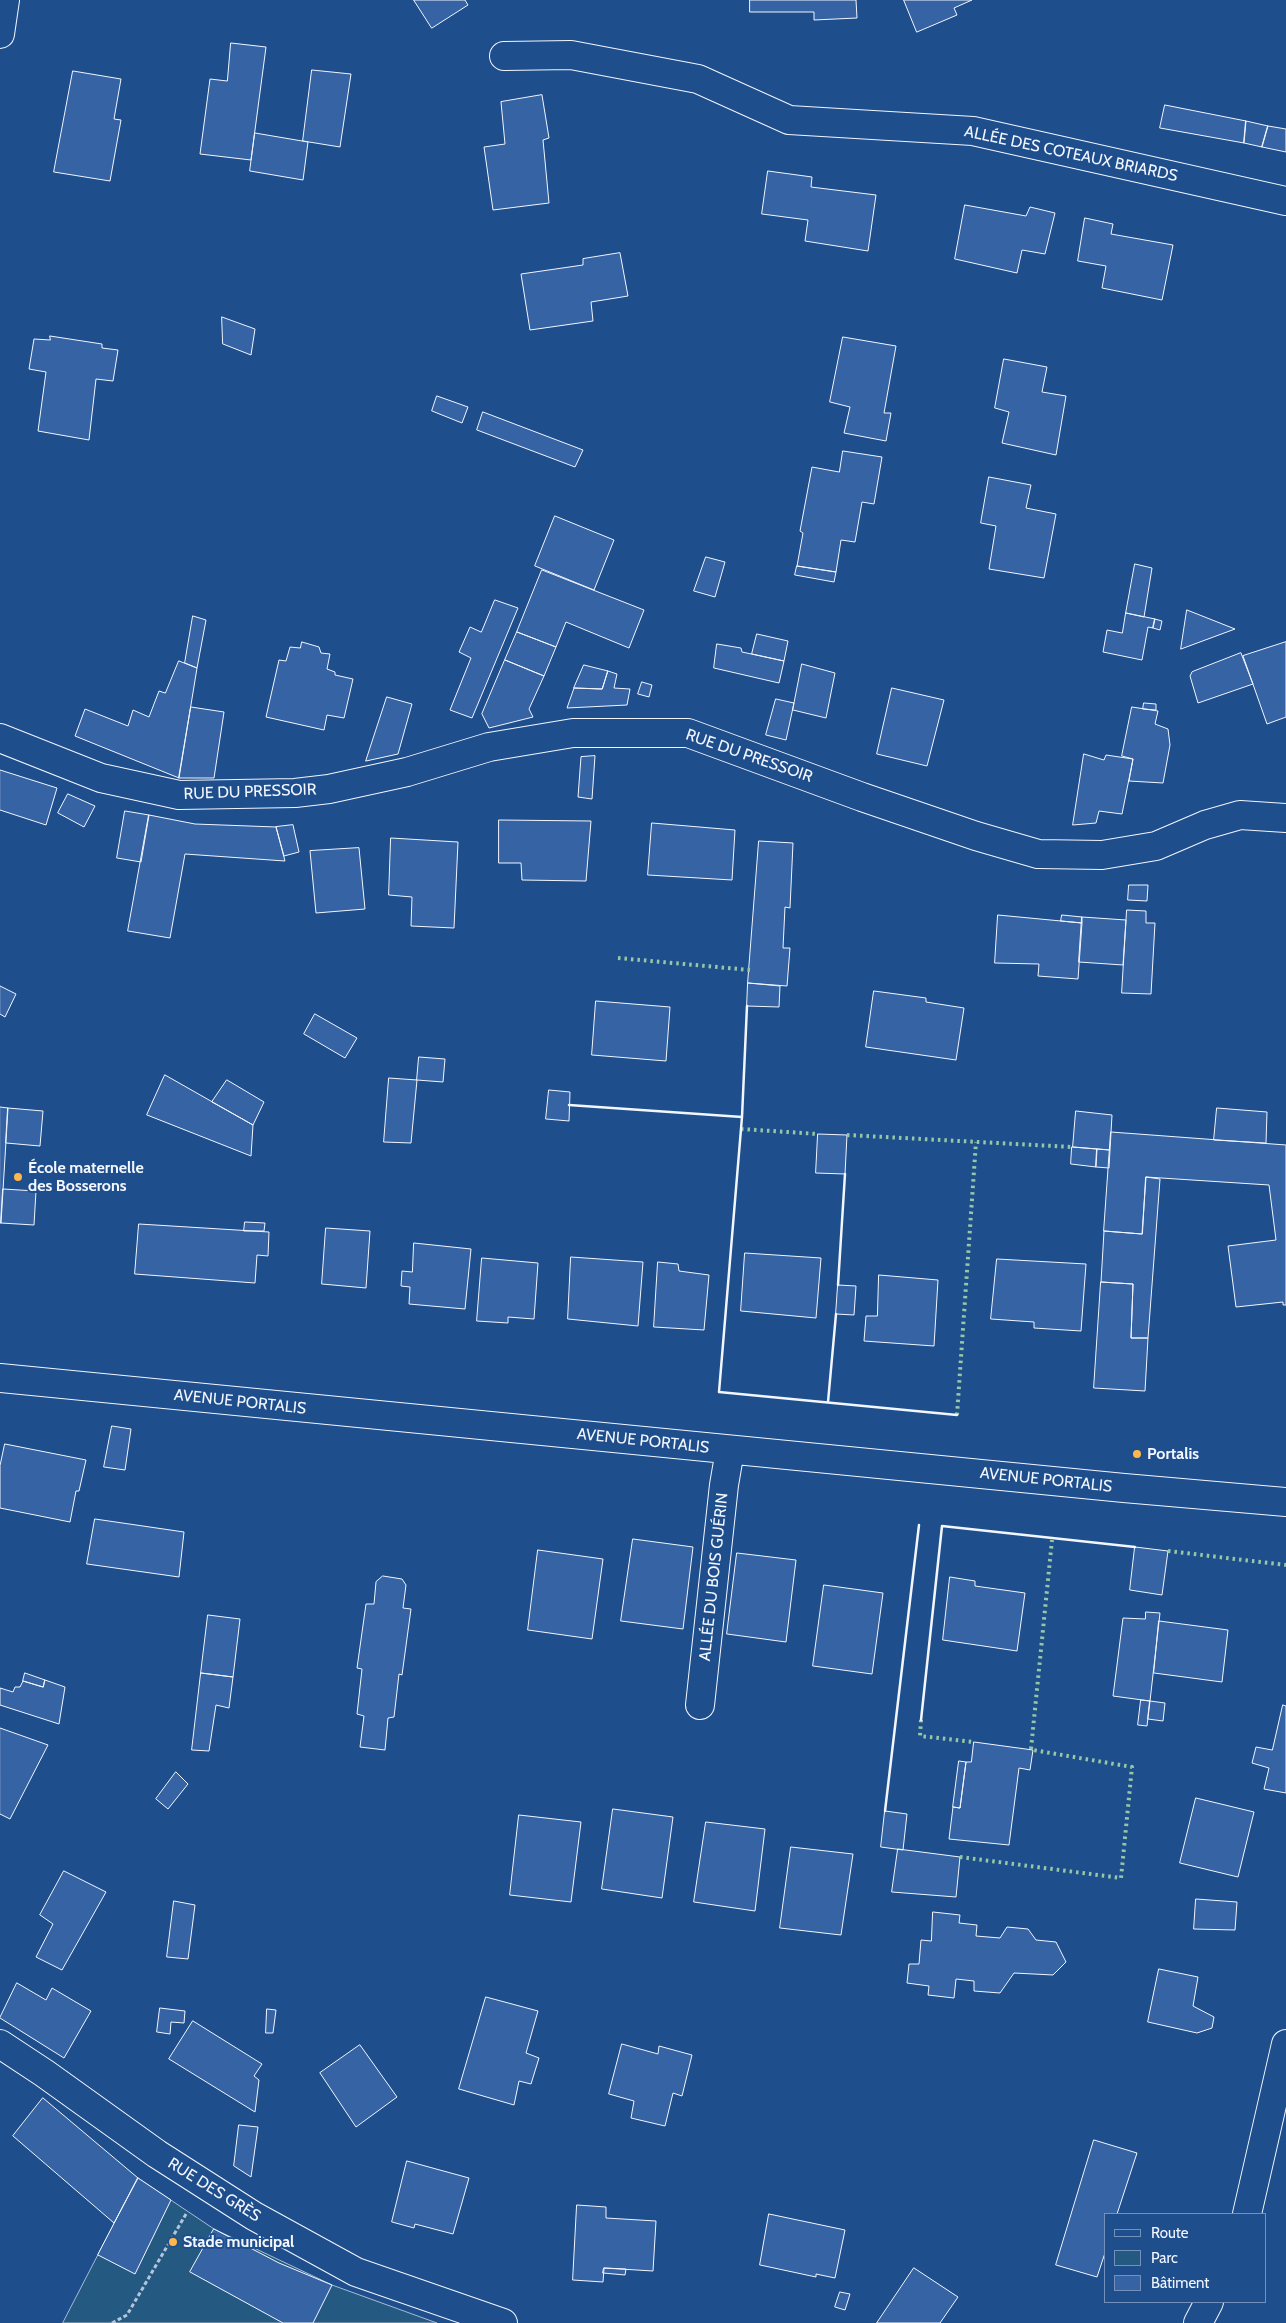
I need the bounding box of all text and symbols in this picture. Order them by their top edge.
street label: ALLÉE DES COTEAUX BRIARDS [963,122,1179,186]
street label: RUE DU PRESSOIR [683,725,815,787]
street label: RUE DU PRESSOIR [183,780,317,804]
place label: École maternelle des Bosserons [28,1158,144,1196]
marker: École maternelle des Bosserons [12,1171,24,1183]
street label: AVENUE PORTALIS [173,1386,307,1418]
street label: AVENUE PORTALIS [576,1425,710,1457]
place label: Portalis [1147,1444,1199,1464]
marker: Portalis [1131,1448,1143,1460]
street label: AVENUE PORTALIS [979,1464,1113,1496]
street label: ALLÉE DU BOIS GUÉRIN [696,1492,732,1662]
street label: RUE DES GRÈS [164,2154,264,2226]
legend [1104,2213,1266,2303]
text: Route [1151,2224,1189,2242]
place label: Stade municipal [183,2232,294,2252]
marker: Stade municipal [167,2236,179,2248]
text: Parc [1151,2249,1178,2267]
text: Bâtiment [1151,2274,1209,2292]

